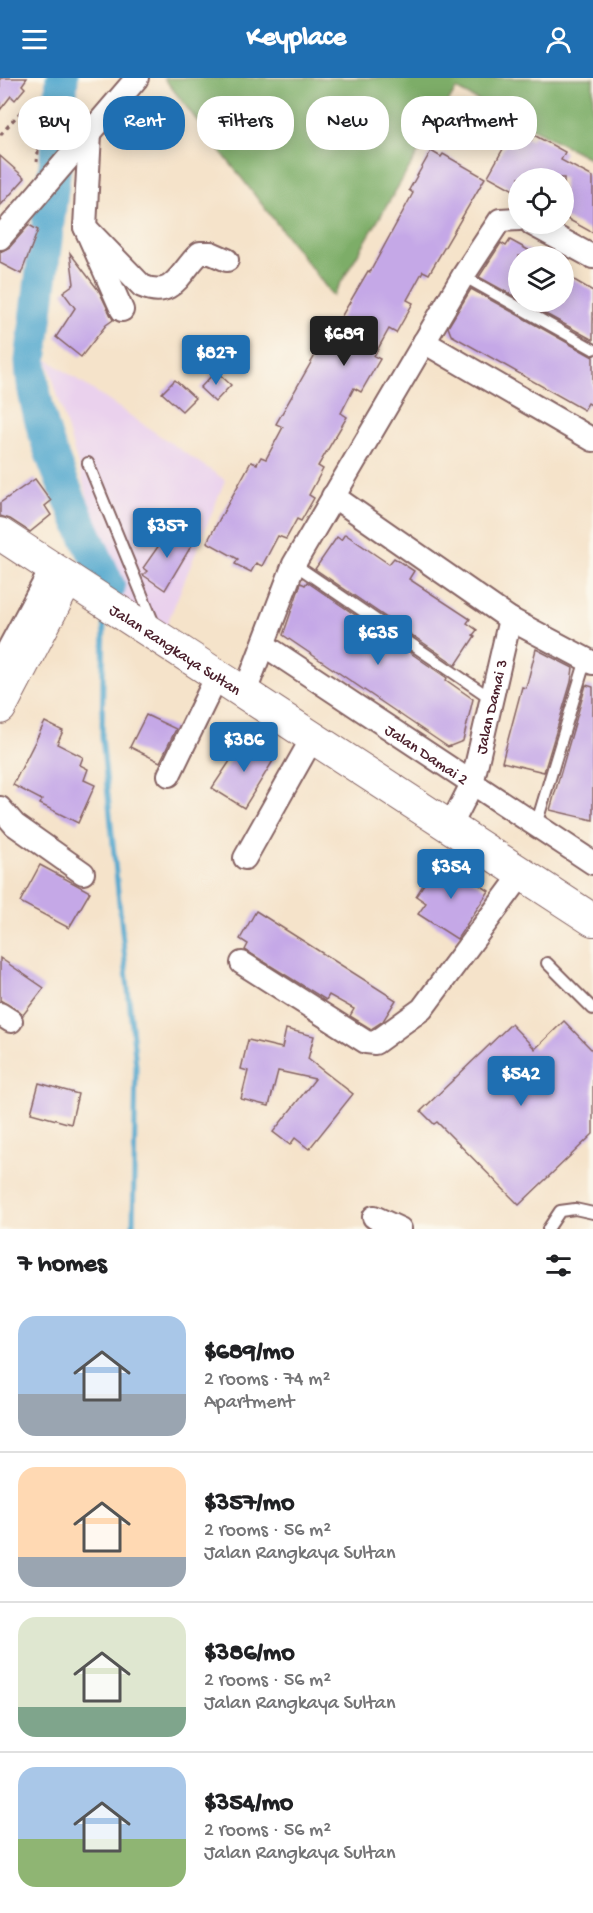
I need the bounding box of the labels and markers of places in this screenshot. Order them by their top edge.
pin: $689 [308,316,380,367]
pin: $827 [180,335,252,386]
pin: $357 [131,508,203,559]
pin: $635 [342,615,414,666]
pin: $386 [208,722,280,773]
pin: $354 [415,849,487,900]
pin: $542 [485,1056,557,1107]

